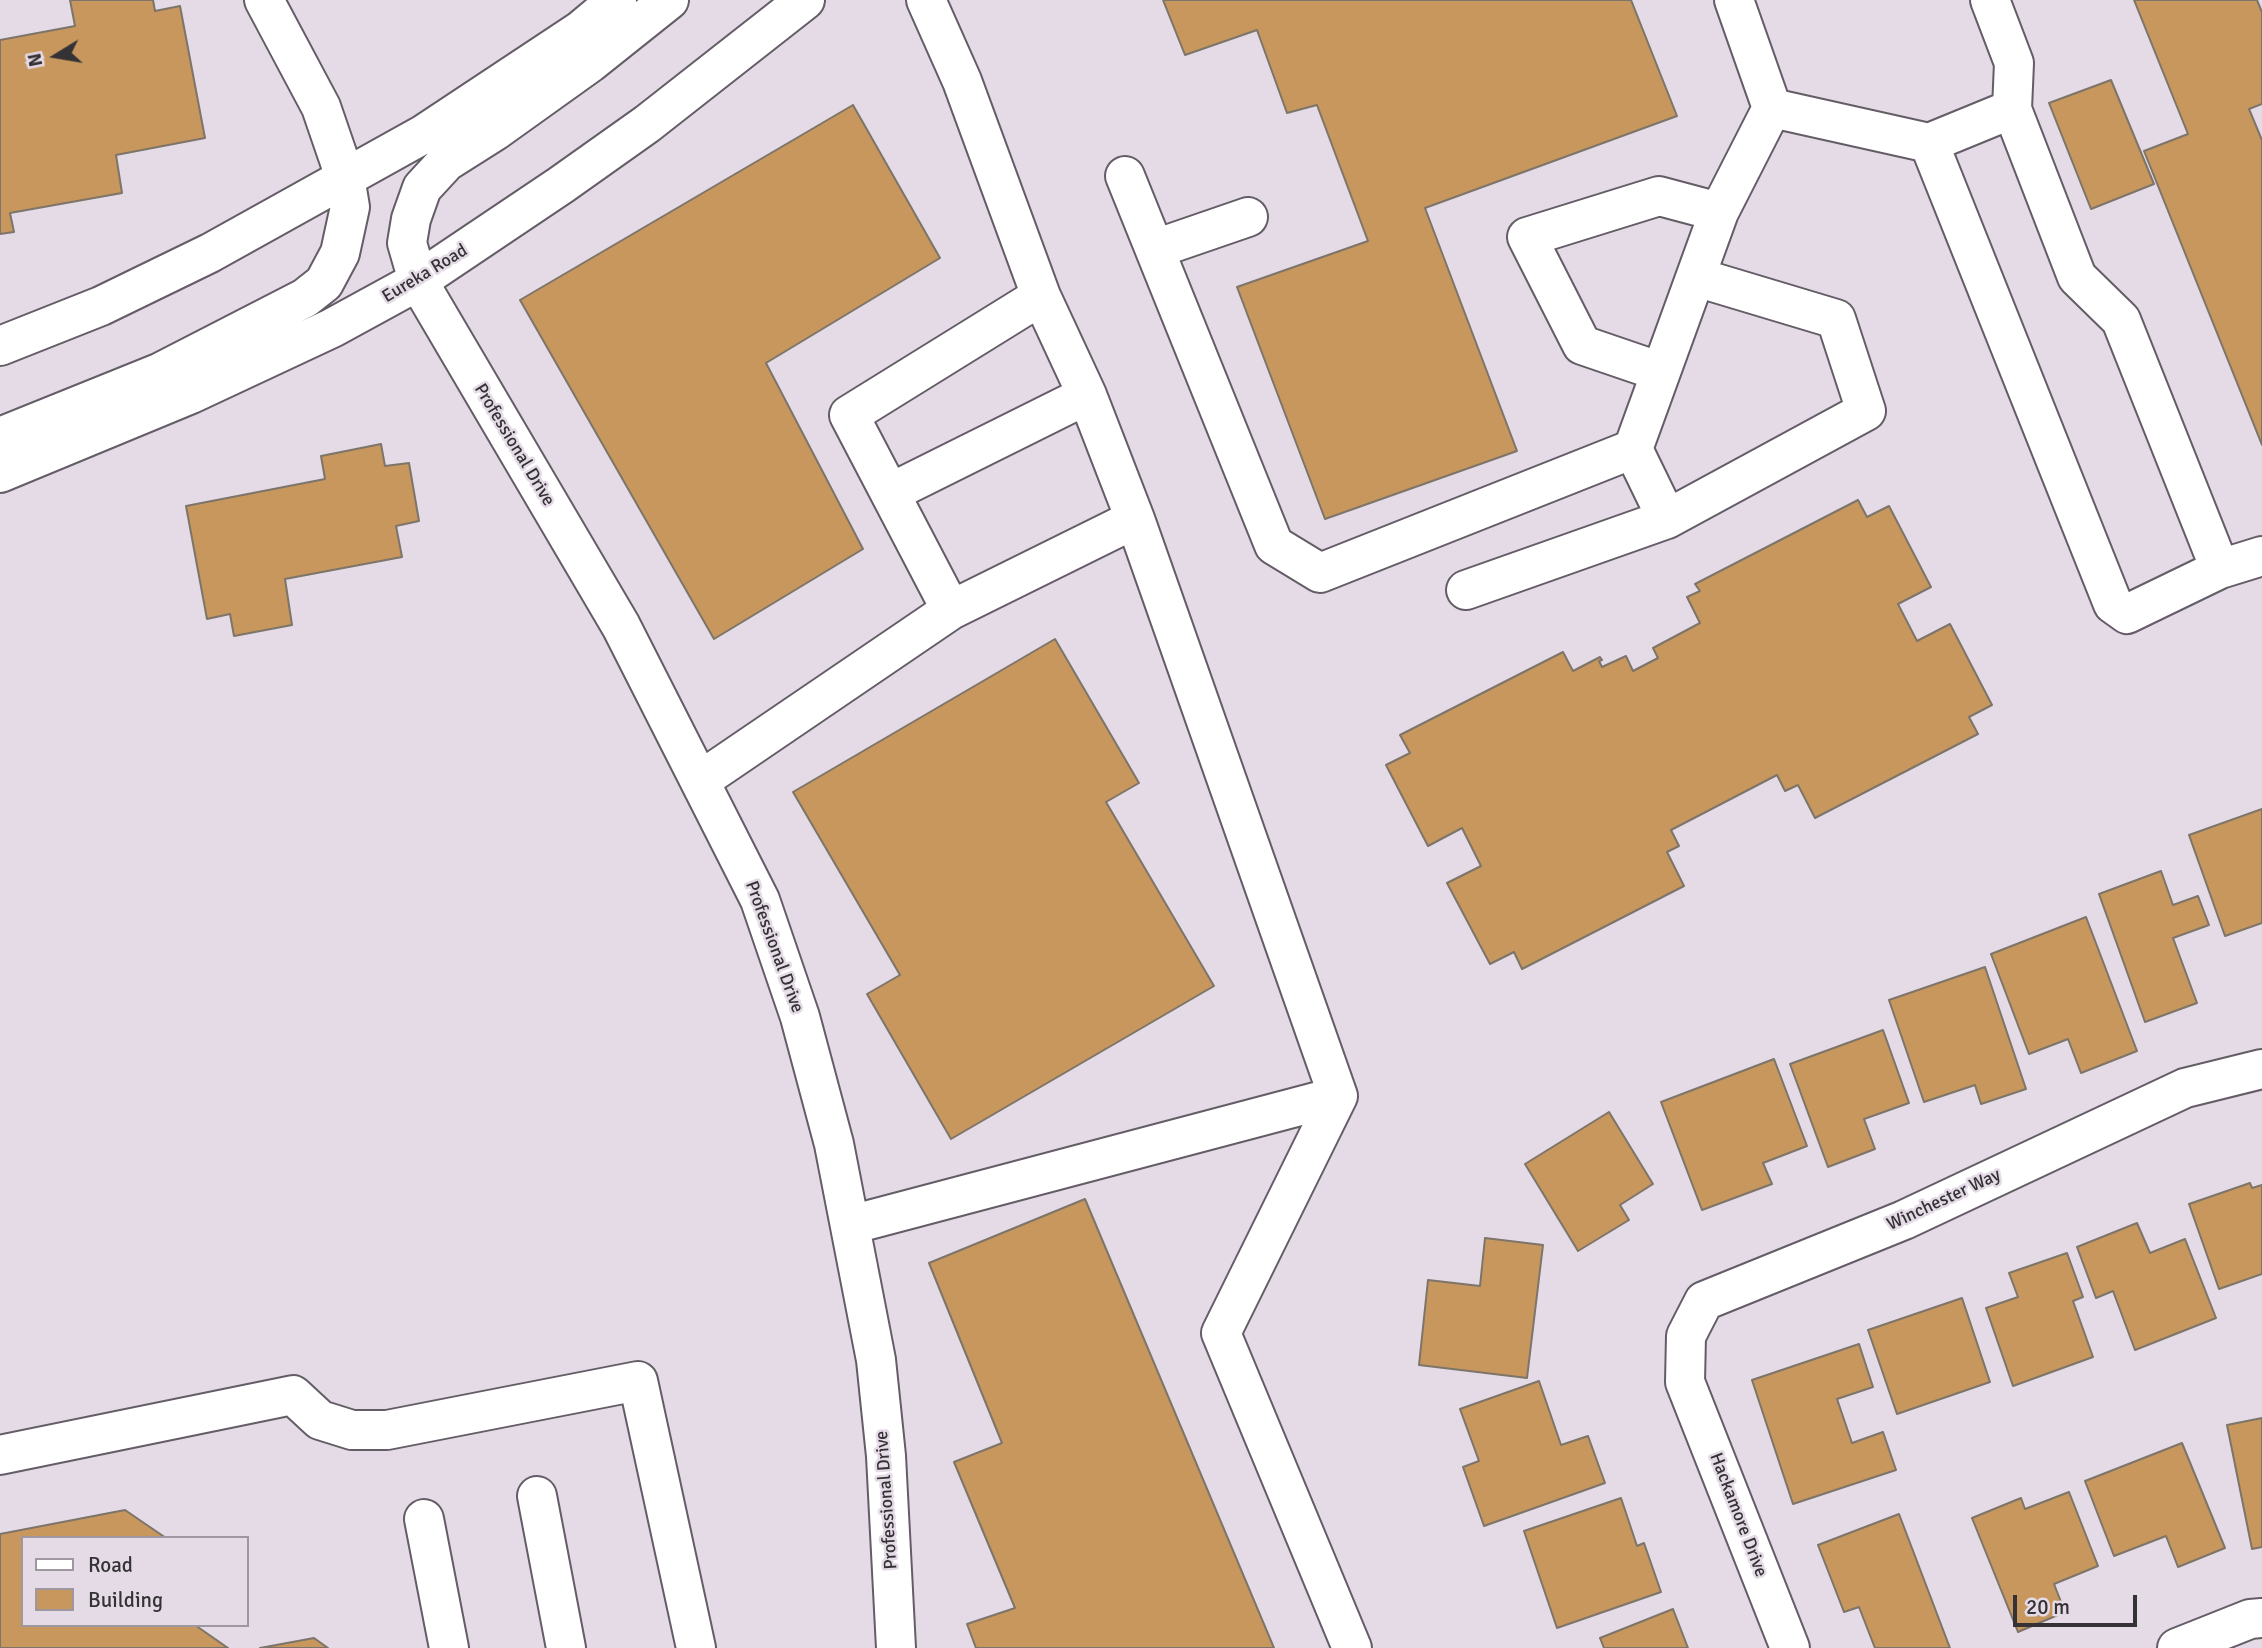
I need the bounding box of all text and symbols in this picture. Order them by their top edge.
north arrow [21,21,91,91]
text: N [22,51,48,69]
street label: Eureka Road [378,240,472,308]
street label: Professional Drive [469,380,559,510]
street label: Professional Drive [740,878,808,1016]
street label: Winchester Way [1884,1164,2004,1236]
street label: Professional Drive [871,1430,903,1570]
street label: Hackamore Drive [1704,1450,1772,1580]
legend [21,1536,248,1627]
text: Road [88,1552,133,1578]
scale bar [2017,1582,2141,1626]
text: Building [88,1587,163,1613]
text: 20 m [2026,1594,2070,1620]

